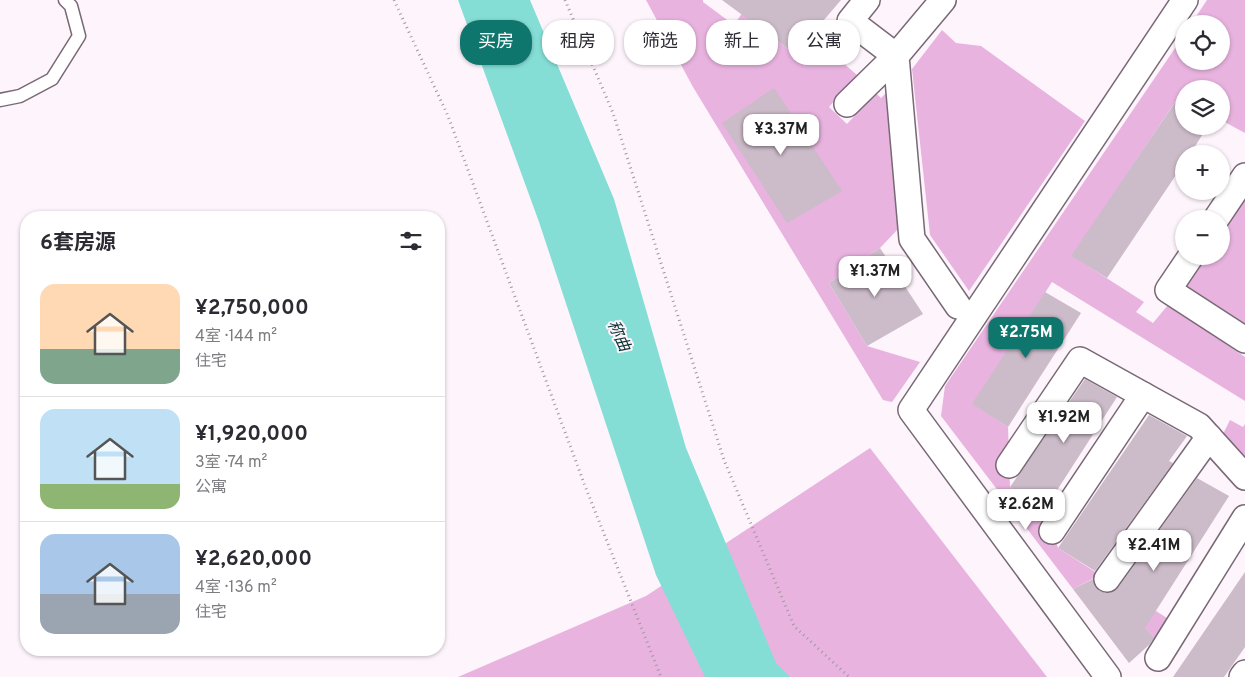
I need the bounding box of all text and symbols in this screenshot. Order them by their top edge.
map controls [1175,15,1230,265]
button: locate [1175,15,1230,70]
chip: 买房 [460,20,532,65]
chip: 租房 [542,20,614,65]
chip: 筛选 [624,20,696,65]
chip: 新上 [706,20,778,65]
chip: 公寓 [788,20,860,65]
button: layers [1175,80,1230,135]
pin: ¥3.37M [740,114,822,156]
text: ¥3.37M [754,120,808,140]
button: + [1175,145,1230,200]
button: − [1175,210,1230,265]
icon: filters [397,227,425,255]
text: 6套房源 [40,230,116,257]
pin: ¥1.37M [834,256,916,298]
text: ¥1.37M [850,262,900,282]
text: ¥2,750,000 [195,295,309,322]
icon: home [80,304,140,364]
pin: ¥2.75M [985,316,1067,359]
water label: 称曲 [602,317,635,357]
text: ¥2.75M [999,323,1053,343]
text: 4室 · 144 m² [195,327,277,347]
text: 住宅 [195,352,227,372]
pin: ¥1.92M [1023,402,1105,444]
text: ¥1.92M [1038,408,1090,428]
text: ¥1,920,000 [195,421,308,448]
icon: home [80,429,140,489]
text: 3室 · 74 m² [195,453,267,473]
text: 公寓 [195,478,227,498]
pin: ¥2.62M [985,488,1067,531]
text: ¥2.62M [998,495,1054,515]
pin: ¥2.41M [1113,530,1195,572]
text: ¥2.41M [1128,536,1180,556]
text: ¥2,620,000 [195,546,312,573]
icon: home [80,554,140,614]
text: 4室 · 136 m² [195,578,277,598]
text: 住宅 [195,603,227,623]

